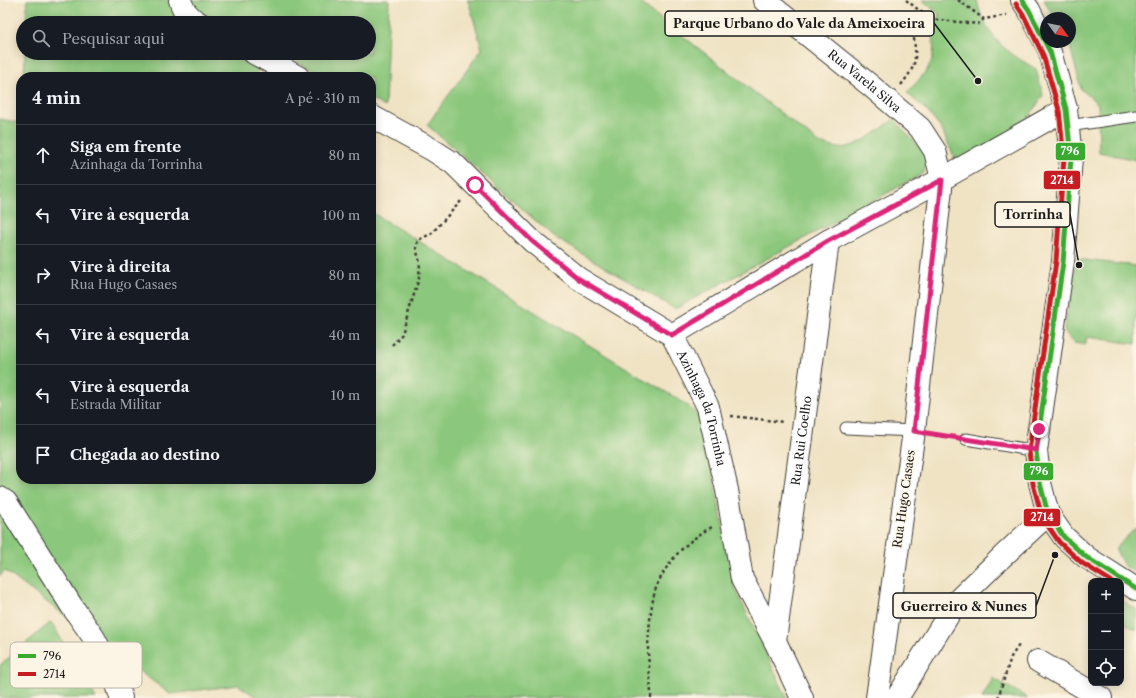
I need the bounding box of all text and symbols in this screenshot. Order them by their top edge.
callout: Parque Urbano do Vale da Ameixoeira [665,11,934,36]
north arrow [1040,12,1076,48]
text: Parque Urbano do Vale da Ameixoeira [673,15,925,31]
search box [16,16,376,60]
icon: search [30,27,52,49]
text: Pesquisar aqui [62,29,165,48]
street label: Rua Varela Silva [825,46,905,116]
text: 4 min [32,88,81,108]
text: A pé · 310 m [285,90,360,106]
text: Siga em frente [70,137,181,156]
line badge: 796 [1055,142,1086,161]
icon: ahead [32,144,54,166]
text: 796 [1061,144,1080,158]
text: 80 m [328,147,360,163]
text: Azinhaga da Torrinha [70,156,203,172]
line badge: 2714 [1043,170,1081,190]
text: 2714 [1050,173,1074,187]
route start [466,176,484,194]
callout: Torrinha [995,202,1070,227]
icon: left [32,204,54,226]
text: Vire à esquerda [70,205,189,224]
text: Torrinha [1003,206,1063,222]
text: 100 m [322,207,360,223]
text: Vire à direita [70,257,170,276]
icon: right [32,264,54,286]
text: 80 m [328,267,360,283]
text: Rua Hugo Casaes [70,276,177,292]
icon: left [32,324,54,346]
text: Vire à esquerda [70,325,189,344]
text: 40 m [329,327,360,343]
street label: Azinhaga da Torrinha [673,347,729,468]
text: Vire à esquerda [70,377,189,396]
icon: left [32,384,54,406]
text: 10 m [331,387,360,403]
street label: Rua Rui Coelho [788,395,814,486]
text: Estrada Militar [70,396,161,412]
route end [1030,420,1048,438]
icon: arrive [32,444,54,466]
text: Chegada ao destino [70,445,220,464]
street label: Rua Hugo Casaes [889,449,918,549]
line badge: 796 [1023,462,1054,481]
text: 796 [1030,464,1049,478]
line badge: 2714 [1023,508,1061,527]
text: 2714 [1030,510,1054,524]
map controls [1088,578,1124,686]
button: + [1088,578,1124,614]
callout: Guerreiro & Nunes [893,593,1036,618]
text: Guerreiro & Nunes [901,598,1027,614]
button: − [1088,614,1124,650]
legend [10,642,142,688]
text: 796 [43,649,62,663]
button: locate [1088,650,1124,686]
text: 2714 [43,667,66,681]

